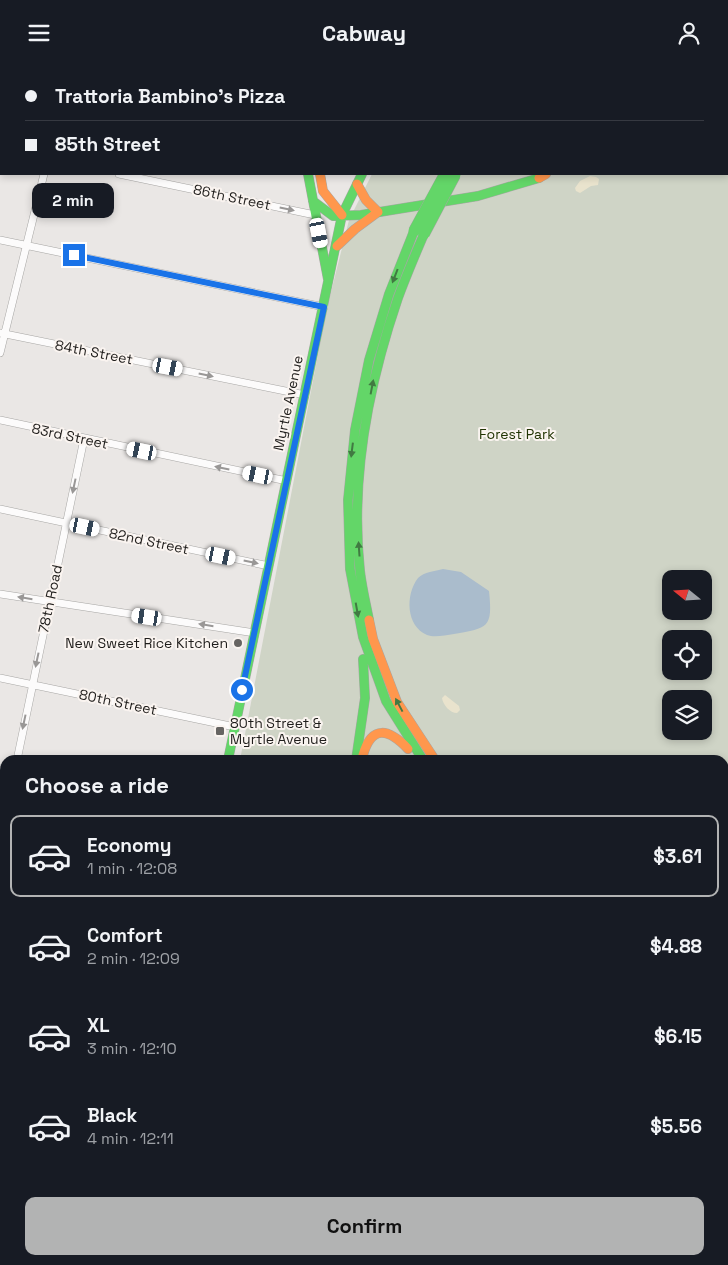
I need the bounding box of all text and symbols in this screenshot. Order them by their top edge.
icon: menu [25,19,53,47]
text: Cabway [322,19,406,47]
icon: person [675,19,703,47]
text: Trattoria Bambino's Pizza [55,84,285,109]
text: 85th Street [55,132,161,157]
street label: 86th Street [192,180,272,214]
callout: 2 min [33,183,115,217]
text: 2 min [52,190,94,211]
one-way arrow [279,205,294,213]
car [308,217,329,249]
route end [63,244,85,266]
one-way arrow [391,268,398,283]
street label: 84th Street [54,336,134,368]
street label: Myrtle Avenue [269,354,307,452]
car [151,357,184,377]
one-way arrow [198,371,213,379]
one-way arrow [369,379,377,395]
street label: 83rd Street [30,419,110,453]
park label: Forest Park [479,425,555,443]
car [125,441,158,461]
one-way arrow [348,442,356,458]
one-way arrow [213,463,229,471]
car [241,465,274,485]
one-way arrow [69,479,77,495]
car [68,517,101,537]
street label: 82nd Street [107,524,191,558]
one-way arrow [355,540,363,556]
car [204,546,237,566]
one-way arrow [243,558,258,566]
street label: 78th Road [34,563,66,635]
north arrow [662,570,712,620]
map controls [662,570,712,740]
one-way arrow [16,594,32,602]
one-way arrow [353,602,361,618]
car [131,607,162,627]
one-way arrow [198,621,214,629]
button: locate [662,630,712,680]
place label: New Sweet Rice Kitchen [65,634,228,652]
marker: New Sweet Rice Kitchen [232,637,244,649]
one-way arrow [33,652,41,668]
route start [231,679,253,701]
street label: 80th Street [77,685,159,719]
button: layers [662,690,712,740]
one-way arrow [395,698,403,712]
one-way arrow [20,714,28,730]
place label: 80th Street & Myrtle Avenue [230,714,327,748]
marker: 80th Street & Myrtle Avenue [214,725,226,737]
text: Choose a ride [25,771,169,799]
text: Economy [87,833,171,858]
icon: car [27,834,72,879]
text: $3.61 [653,844,702,869]
text: 1 min · 12:08 [87,858,177,879]
text: Comfort [87,923,163,948]
icon: car [27,924,72,969]
text: $4.88 [650,934,702,959]
text: 2 min · 12:09 [87,948,180,969]
text: XL [87,1013,110,1038]
icon: car [27,1014,72,1059]
text: $6.15 [654,1024,702,1049]
text: 3 min · 12:10 [87,1038,177,1059]
text: Black [87,1103,137,1128]
icon: car [27,1104,72,1149]
text: $5.56 [650,1114,702,1139]
text: 4 min · 12:11 [87,1128,174,1149]
button: Confirm [25,1197,704,1255]

